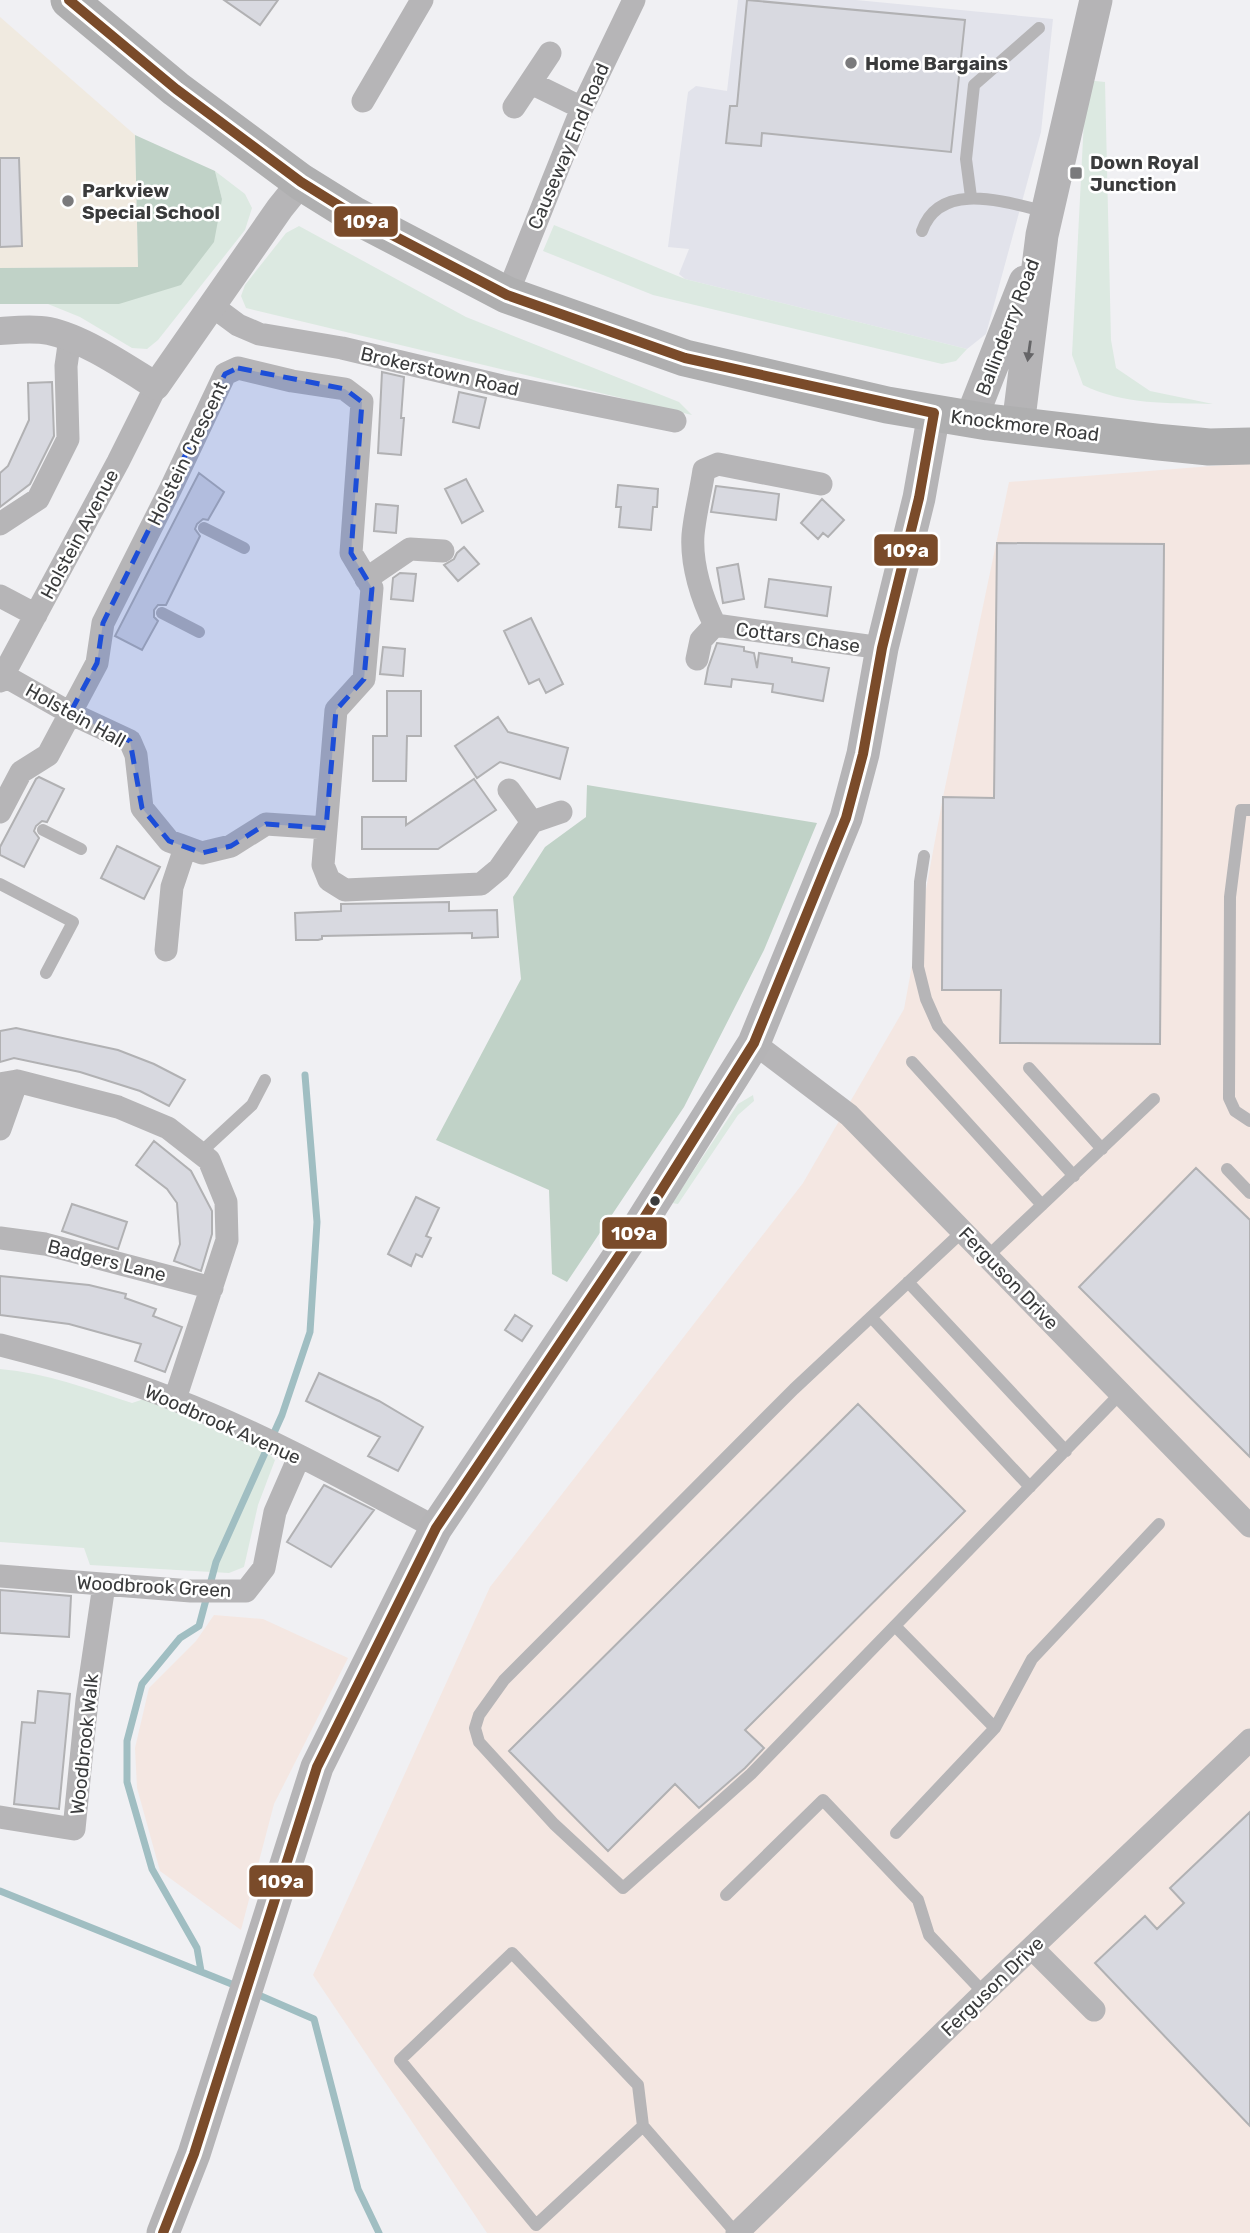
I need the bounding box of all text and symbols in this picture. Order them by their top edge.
place label: Home Bargains [865,52,1008,75]
marker: Home Bargains [843,55,859,71]
street label: Causeway End Road [523,60,614,233]
place label: Down Royal Junction [1090,151,1199,196]
marker: Down Royal Junction [1068,165,1084,181]
place label: Parkview Special School [82,179,220,224]
marker: Parkview Special School [60,193,76,209]
line badge: 109a [333,205,399,238]
text: 109a [343,210,389,233]
street label: Ballinderry Road [971,256,1044,399]
one-way arrow [1023,340,1034,362]
street label: Brokerstown Road [358,342,521,401]
street label: Holstein Crescent [143,377,233,529]
street label: Knockmore Road [949,405,1100,446]
street label: Holstein Avenue [36,465,123,603]
line badge: 109a [873,533,939,567]
text: 109a [883,539,929,562]
street label: Cottars Chase [734,617,862,658]
street label: Holstein Hall [22,678,130,752]
unlabelled marker [648,1194,662,1208]
line badge: 109a [601,1216,668,1250]
text: 109a [611,1222,657,1245]
street label: Ferguson Drive [954,1222,1063,1334]
street label: Badgers Lane [45,1235,169,1286]
street label: Woodbrook Avenue [141,1380,304,1469]
street label: Woodbrook Green [76,1571,232,1602]
street label: Woodbrook Walk [66,1672,103,1816]
line badge: 109a [248,1864,314,1898]
text: 109a [258,1870,304,1893]
street label: Ferguson Drive [936,1932,1048,2041]

